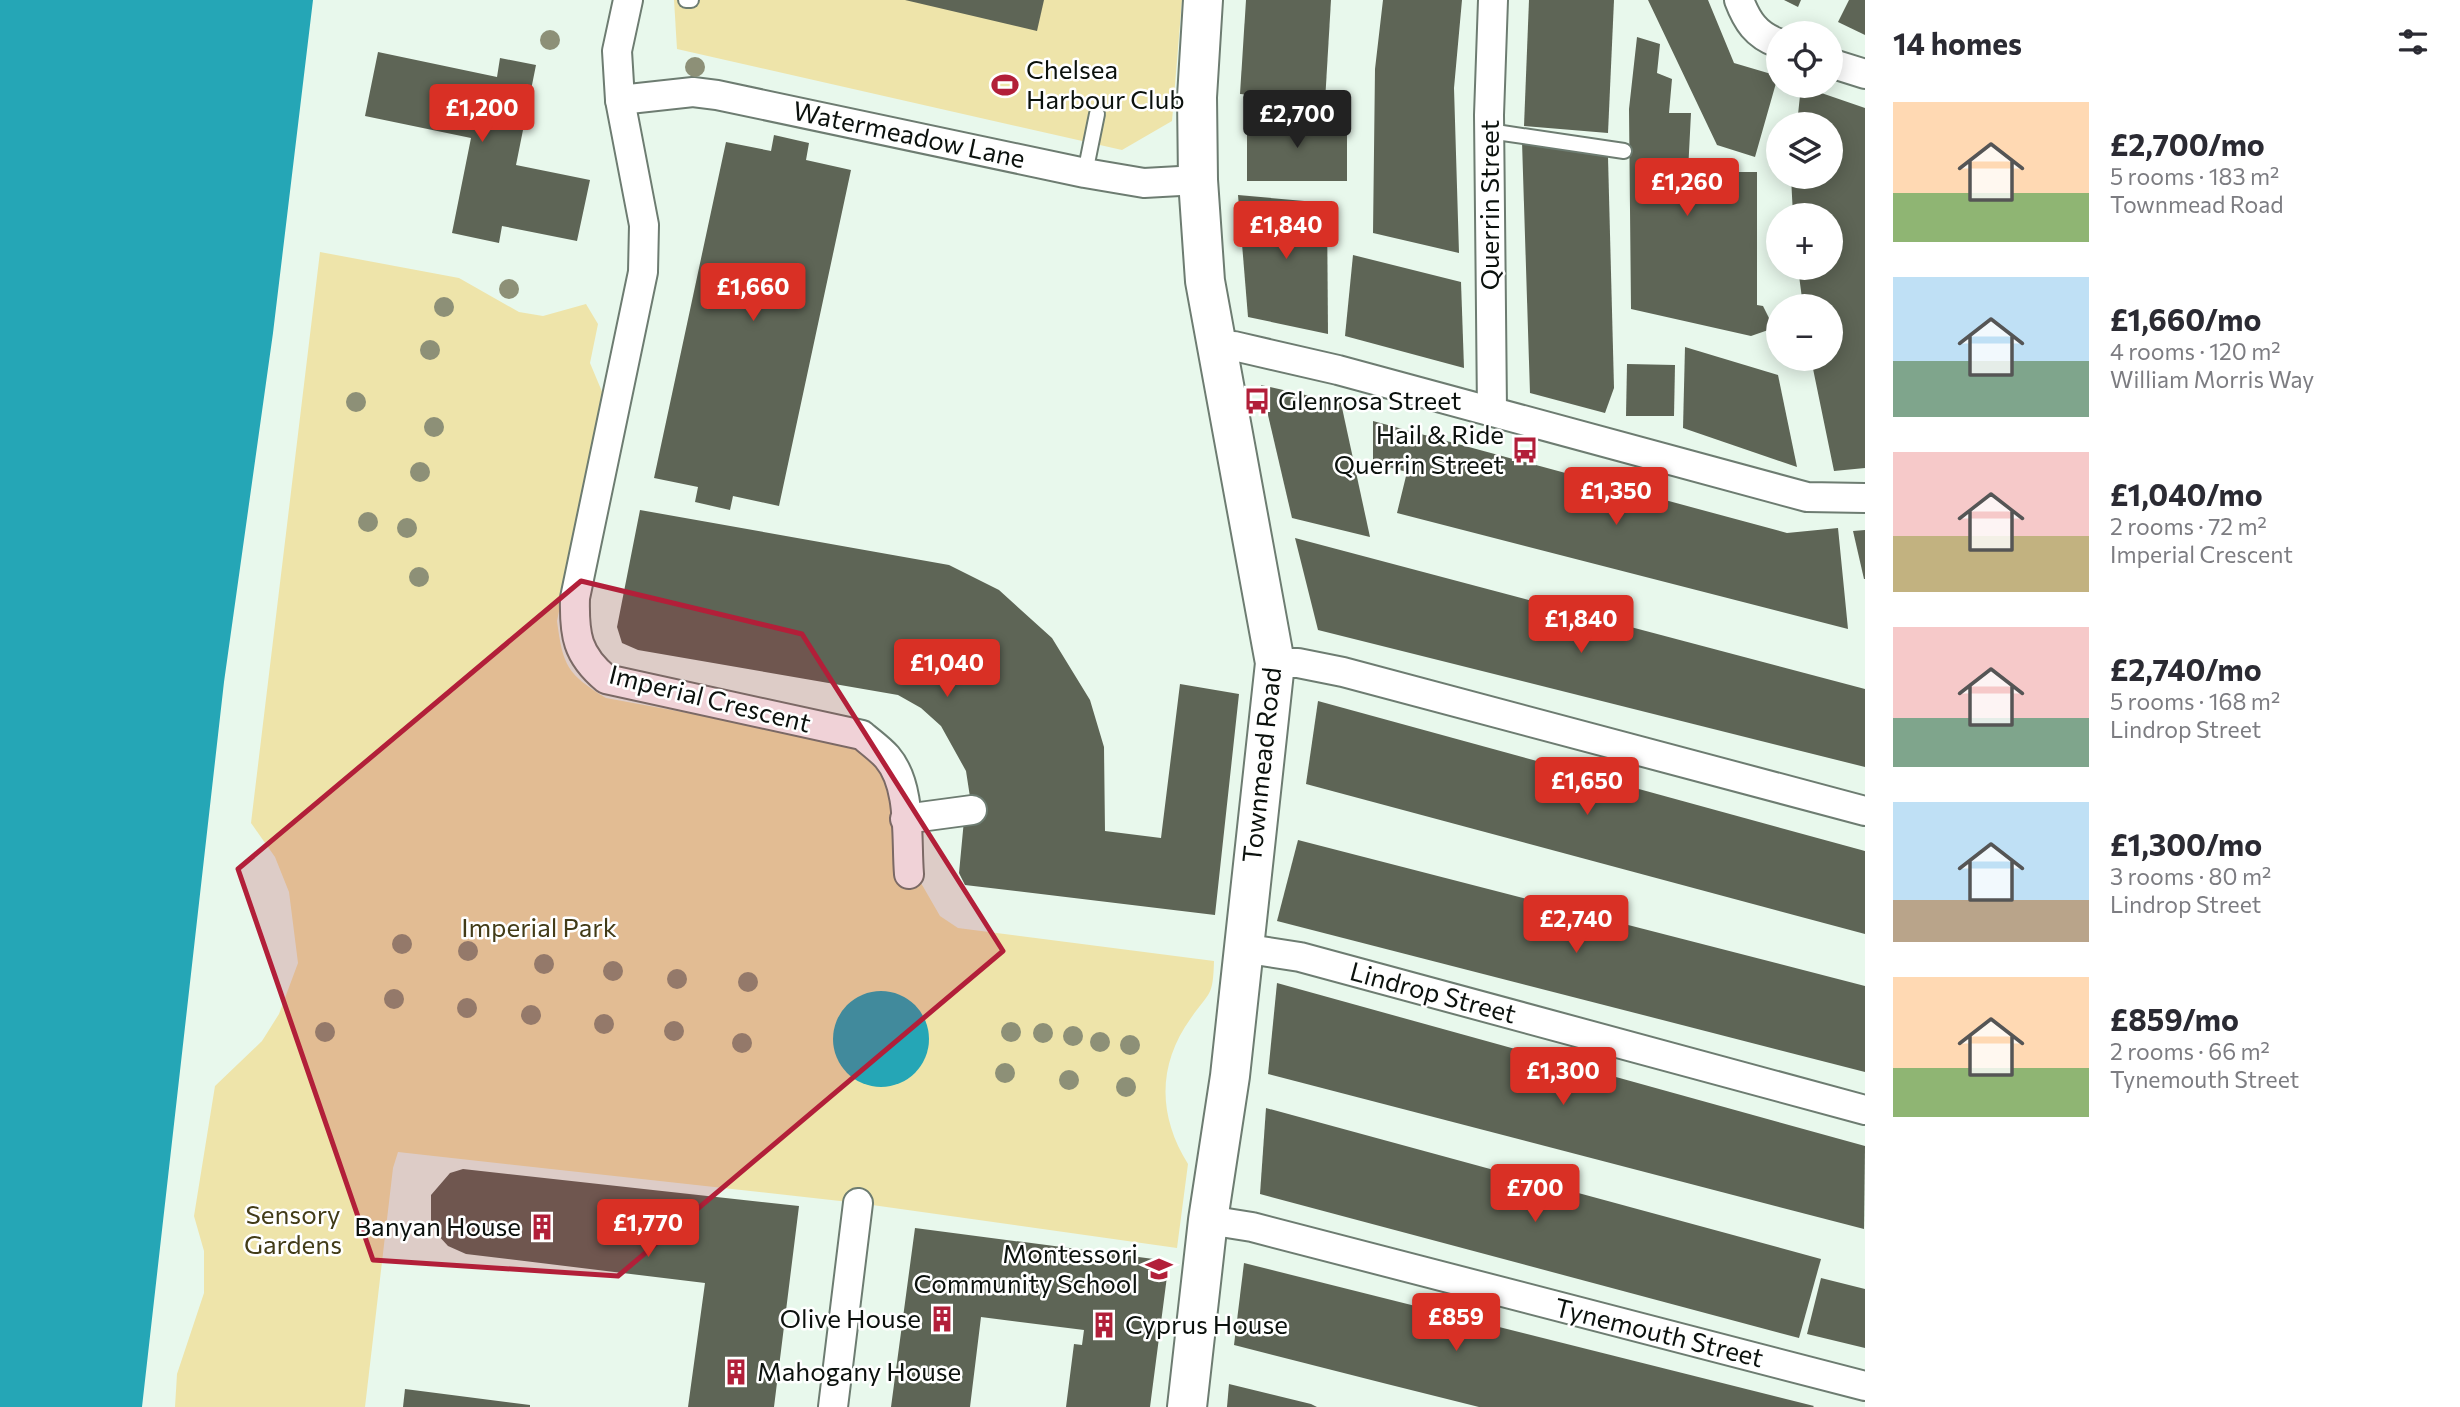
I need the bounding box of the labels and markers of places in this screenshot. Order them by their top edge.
place label: Chelsea Harbour Club [1026,53,1185,114]
sports icon: Chelsea Harbour Club [990,70,1020,100]
pin: £1,200 [425,85,539,144]
pin: £2,700 [1240,90,1354,150]
pin: £1,260 [1630,158,1744,218]
pin: £1,840 [1229,202,1343,261]
pin: £1,660 [696,264,810,323]
place label: Glenrosa Street [1278,384,1461,415]
bus stop icon: Glenrosa Street [1242,386,1272,416]
place label: Hail & Ride Querrin Street [1334,418,1504,479]
bus stop icon: Hail & Ride Querrin Street [1510,435,1540,465]
pin: £1,350 [1559,468,1673,527]
pin: £1,840 [1524,596,1638,655]
pin: £1,040 [890,640,1004,699]
pin: £1,650 [1530,758,1644,817]
pin: £2,740 [1519,895,1633,955]
pin: £1,300 [1506,1048,1620,1107]
pin: £700 [1494,1164,1576,1224]
pin: £1,770 [591,1200,705,1259]
place label: Banyan House [354,1210,521,1241]
building icon: Banyan House [527,1212,557,1242]
place label: Montessori Community School [913,1237,1138,1298]
school or university icon: Montessori Community School [1144,1254,1174,1284]
pin: £859 [1415,1294,1497,1353]
place label: Olive House [780,1302,921,1333]
building icon: Olive House [927,1304,957,1334]
place label: Cyprus House [1125,1308,1288,1339]
building icon: Cyprus House [1089,1310,1119,1340]
place label: Mahogany House [757,1355,961,1386]
building icon: Mahogany House [721,1357,751,1387]

